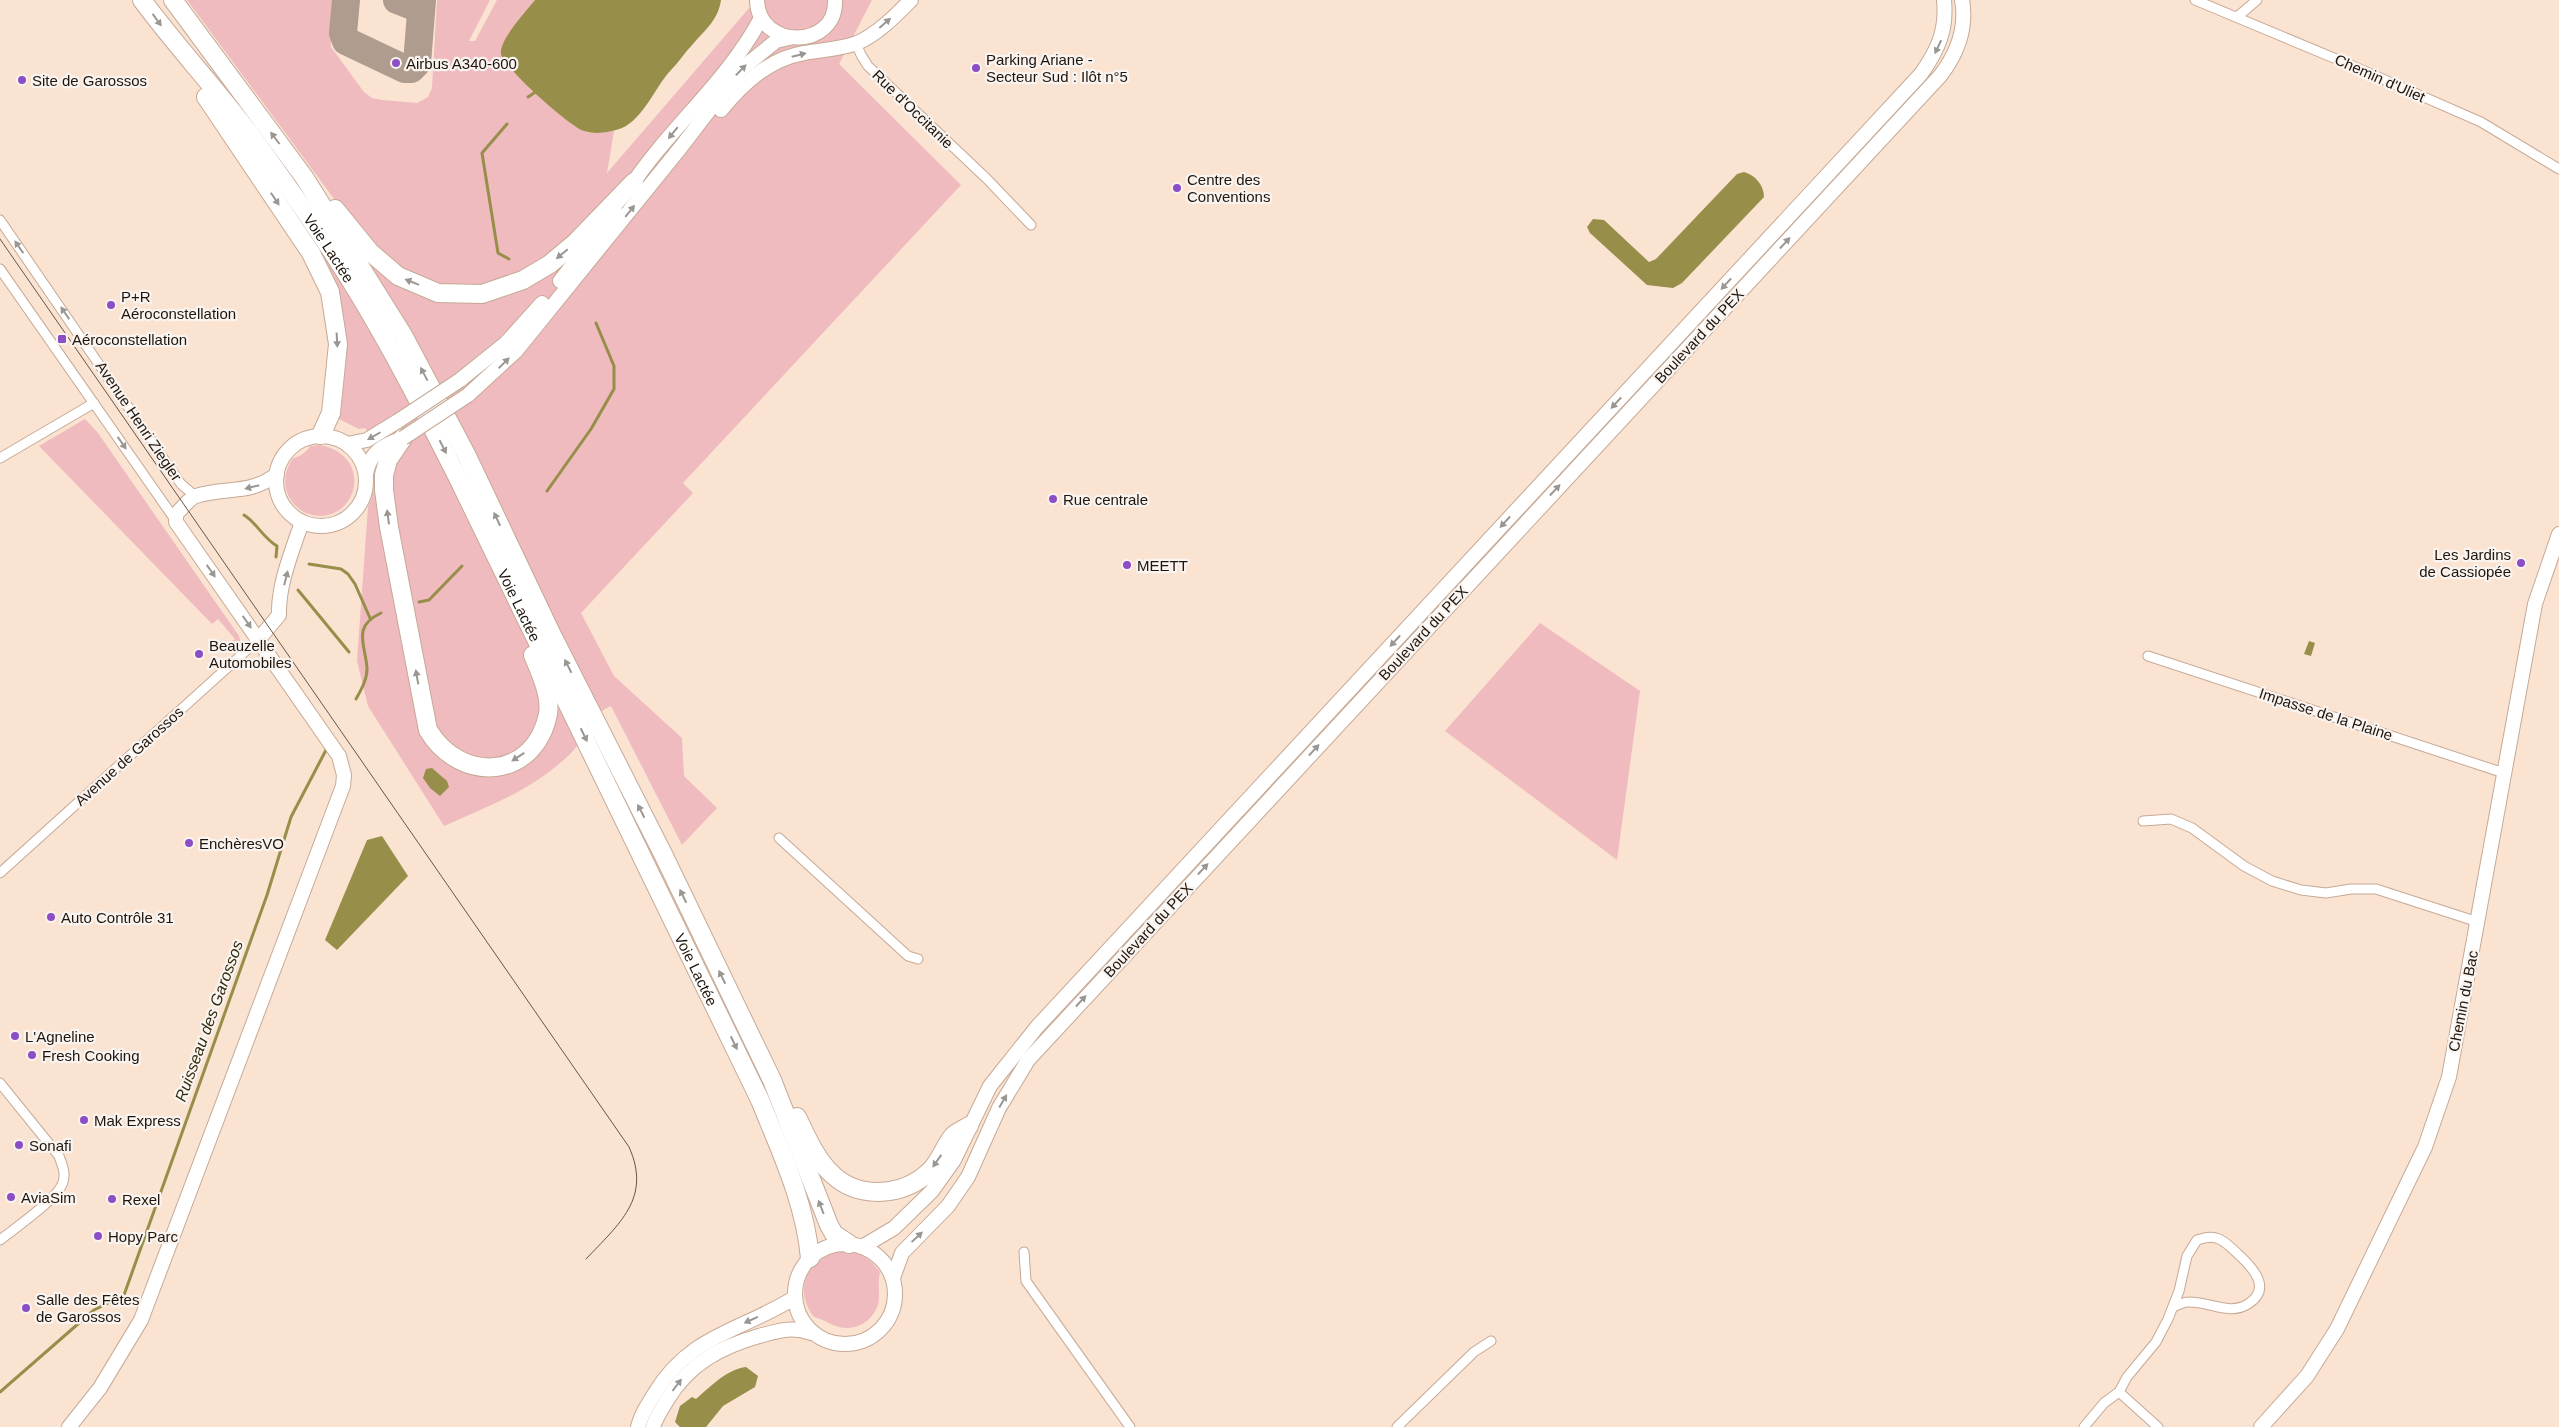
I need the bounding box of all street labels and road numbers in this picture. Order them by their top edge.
street label: Chemin d'Uliet [2332,50,2429,106]
street label: Rue d'Occitanie [869,66,957,152]
street label: Voie Lactée [301,210,358,285]
street label: Boulevard du PEX [1651,285,1747,387]
street label: Avenue Henri Ziegler [93,358,185,484]
street label: Voie Lactée [495,566,544,644]
street label: Boulevard du PEX [1375,582,1471,684]
street label: Impasse de la Plaine [2257,684,2395,744]
street label: Avenue de Garossos [71,703,187,809]
street label: Boulevard du PEX [1100,879,1196,981]
street label: Voie Lactée [672,930,721,1008]
street label: Chemin du Bac [2445,949,2481,1053]

